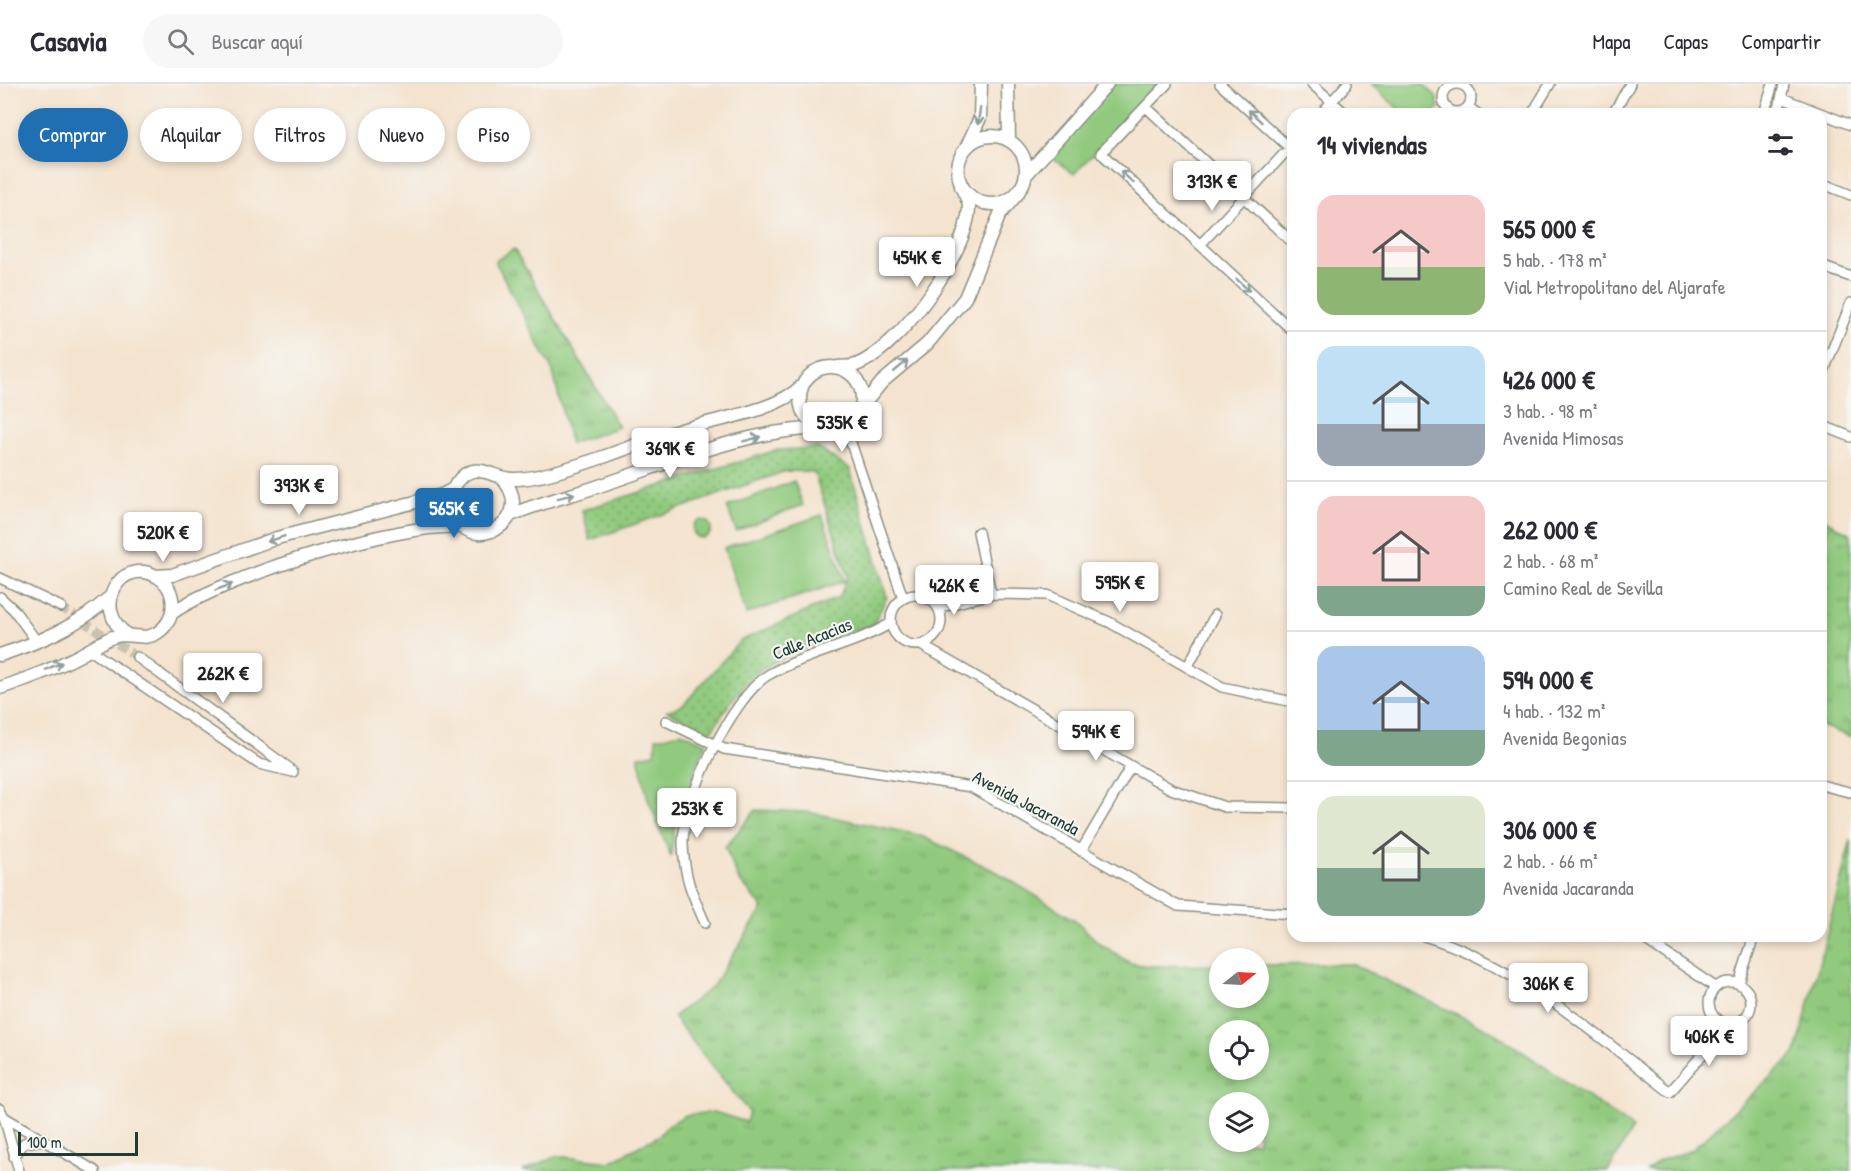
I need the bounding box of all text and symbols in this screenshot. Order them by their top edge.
search box [143,14,563,68]
text: Casavia [30,22,107,60]
icon: search [164,25,197,58]
text: Buscar aquí [212,26,303,56]
text: Mapa [1592,27,1630,56]
text: Capas [1663,27,1708,56]
text: Compartir [1741,27,1821,56]
one-way arrow [973,106,984,126]
chip: Comprar [18,108,128,162]
chip: Alquilar [140,108,242,162]
chip: Filtros [254,108,346,162]
chip: Nuevo [358,108,445,162]
chip: Piso [457,108,530,162]
one-way arrow [1248,109,1263,123]
text: 14 viviendas [1317,127,1427,162]
icon: filters [1764,128,1797,161]
pin: 313K € [1163,161,1261,212]
text: 313K € [1187,167,1237,194]
one-way arrow [1119,170,1134,184]
text: 565 000 € [1503,211,1595,246]
icon: home [1365,219,1437,291]
pin: 454K € [868,237,966,288]
text: 454K € [893,243,941,270]
text: 5 hab. · 178 m² [1503,246,1607,273]
text: Vial Metropolitano del Aljarafe [1503,273,1726,300]
one-way arrow [1236,277,1251,292]
one-way arrow [893,360,909,373]
text: 426 000 € [1503,362,1595,397]
icon: home [1365,370,1437,442]
text: 3 hab. · 98 m² [1503,397,1597,424]
pin: 535K € [793,402,891,453]
text: 535K € [817,408,867,435]
text: Avenida Mimosas [1503,424,1624,451]
pin: 369K € [621,428,719,479]
one-way arrow [742,433,761,444]
text: 369K € [646,434,694,461]
pin: 393K € [250,465,348,516]
text: 393K € [274,471,324,498]
pin: 565K € [405,488,503,539]
one-way arrow [556,490,575,501]
text: 565K € [429,494,479,521]
pin: 520K € [114,512,212,563]
text: 262 000 € [1503,512,1597,547]
text: 520K € [137,518,189,545]
icon: home [1365,520,1437,592]
one-way arrow [267,534,286,545]
text: 2 hab. · 68 m² [1503,547,1598,574]
pin: 595K € [1071,562,1169,613]
pin: 426K € [905,565,1003,616]
text: 595K € [1096,568,1144,595]
text: 426K € [929,571,979,598]
text: Camino Real de Sevilla [1503,574,1663,601]
one-way arrow [214,581,233,592]
street label: Calle Acacias [768,611,855,666]
pin: 262K € [174,653,272,704]
text: 262K € [197,659,249,686]
one-way arrow [45,660,63,671]
text: 594 000 € [1503,662,1593,697]
icon: home [1365,670,1437,742]
text: 4 hab. · 132 m² [1503,697,1605,724]
pin: 594K € [1047,711,1145,762]
text: 594K € [1072,717,1120,744]
text: Avenida Begonias [1503,724,1627,751]
street label: Avenida Jacaranda [968,764,1084,841]
pin: 253K € [648,788,746,839]
text: 253K € [671,794,723,821]
text: 306 000 € [1503,812,1596,847]
icon: home [1365,820,1437,892]
text: 2 hab. · 66 m² [1503,847,1598,874]
text: Avenida Jacaranda [1503,874,1634,901]
north arrow [1209,948,1269,1008]
map controls [1209,948,1269,1152]
pin: 306K € [1499,963,1597,1014]
text: 306K € [1523,969,1573,996]
pin: 406K € [1660,1016,1758,1067]
button: locate [1209,1020,1269,1080]
text: 406K € [1684,1022,1734,1049]
button: layers [1209,1092,1269,1152]
scale bar [18,1129,138,1156]
text: 100 m [27,1131,62,1153]

